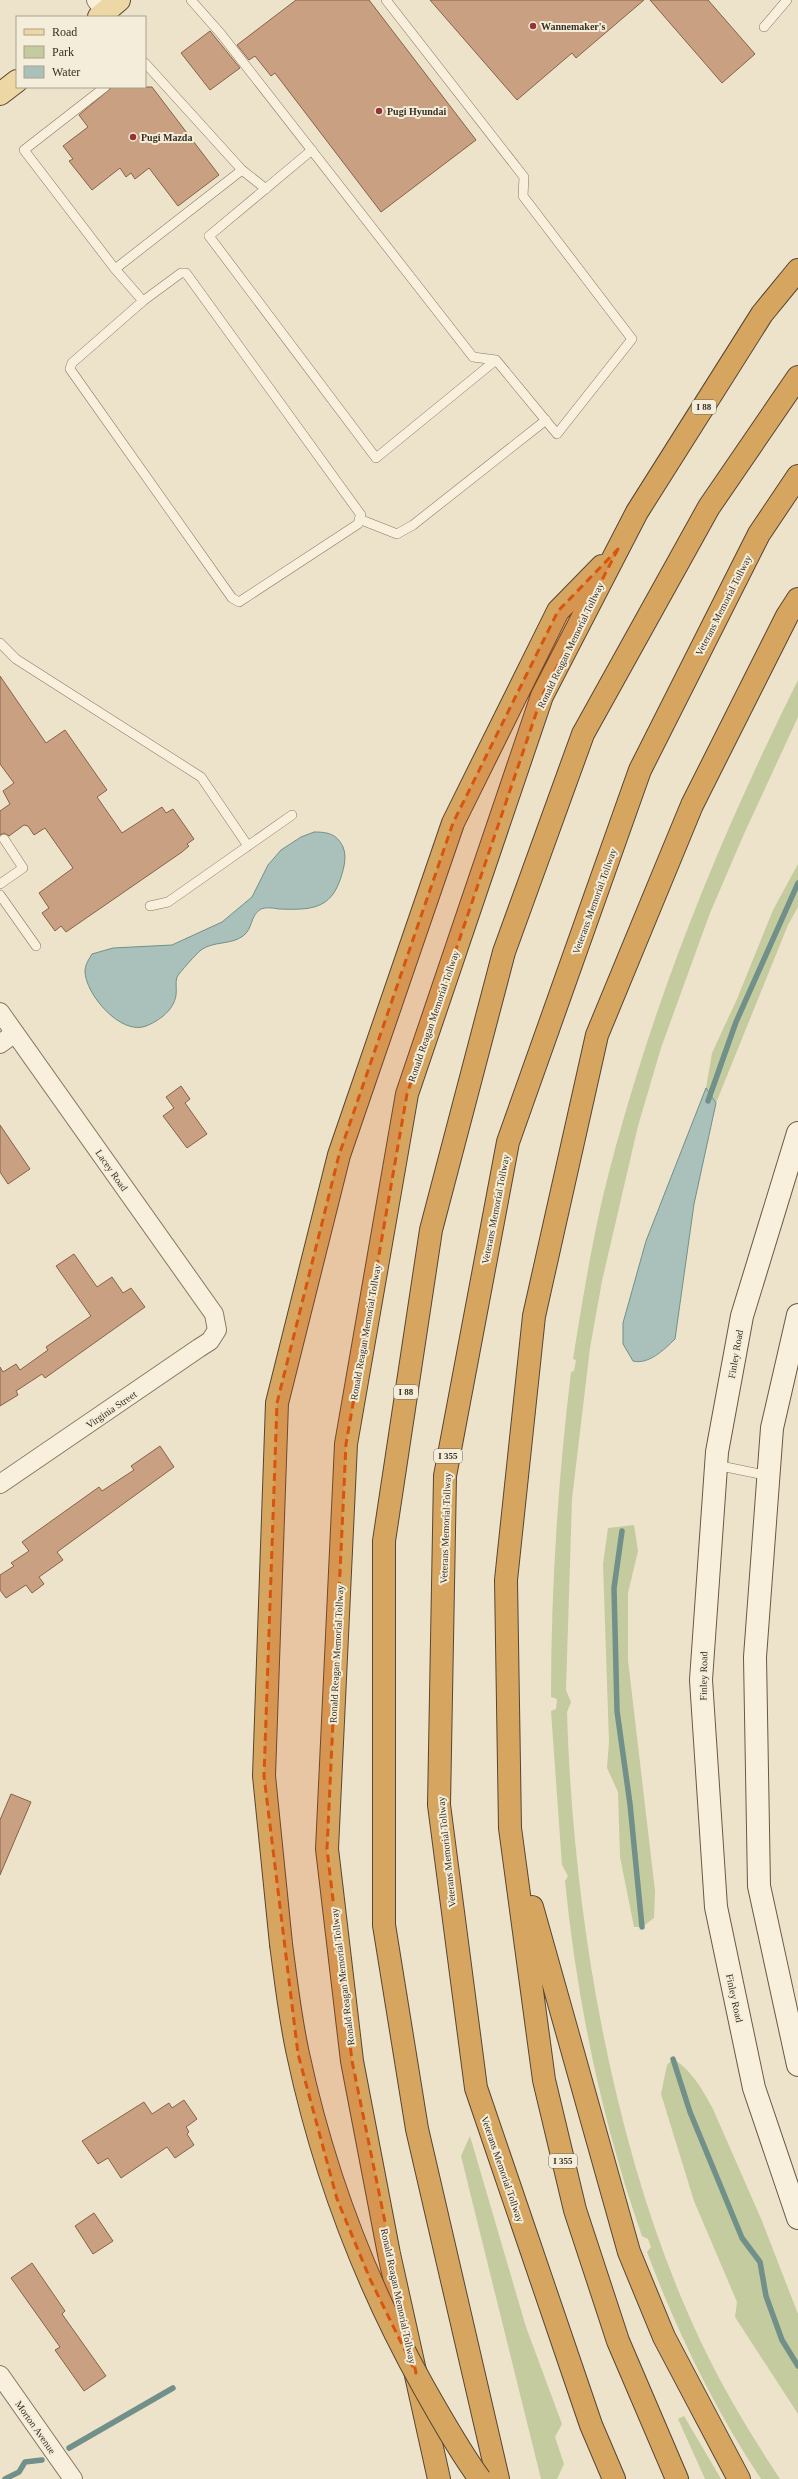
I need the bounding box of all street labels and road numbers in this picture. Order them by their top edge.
road number: I 88 [692,400,716,414]
street label: Veterans Memorial Tollway [693,553,754,657]
street label: Ronald Reagan Memorial Tollway [535,581,606,710]
street label: Veterans Memorial Tollway [570,847,619,955]
street label: Ronald Reagan Memorial Tollway [406,949,461,1083]
street label: Lacey Road [93,1147,130,1193]
street label: Veterans Memorial Tollway [479,1153,512,1265]
street label: Ronald Reagan Memorial Tollway [348,1263,383,1401]
street label: Finley Road [726,1329,745,1379]
road number: I 88 [394,1385,418,1399]
street label: Virginia Street [84,1388,139,1430]
road number: I 355 [434,1449,462,1463]
street label: Veterans Memorial Tollway [438,1472,453,1584]
street label: Ronald Reagan Memorial Tollway [327,1585,346,1723]
street label: Finley Road [698,1651,709,1701]
street label: Veterans Memorial Tollway [435,1796,458,1908]
street label: Ronald Reagan Memorial Tollway [329,1908,356,2046]
street label: Finley Road [724,1973,745,2023]
street label: Veterans Memorial Tollway [479,2115,526,2224]
road number: I 355 [549,2154,577,2168]
street label: Ronald Reagan Memorial Tollway [379,2227,418,2365]
street label: Morton Avenue [13,2399,58,2456]

